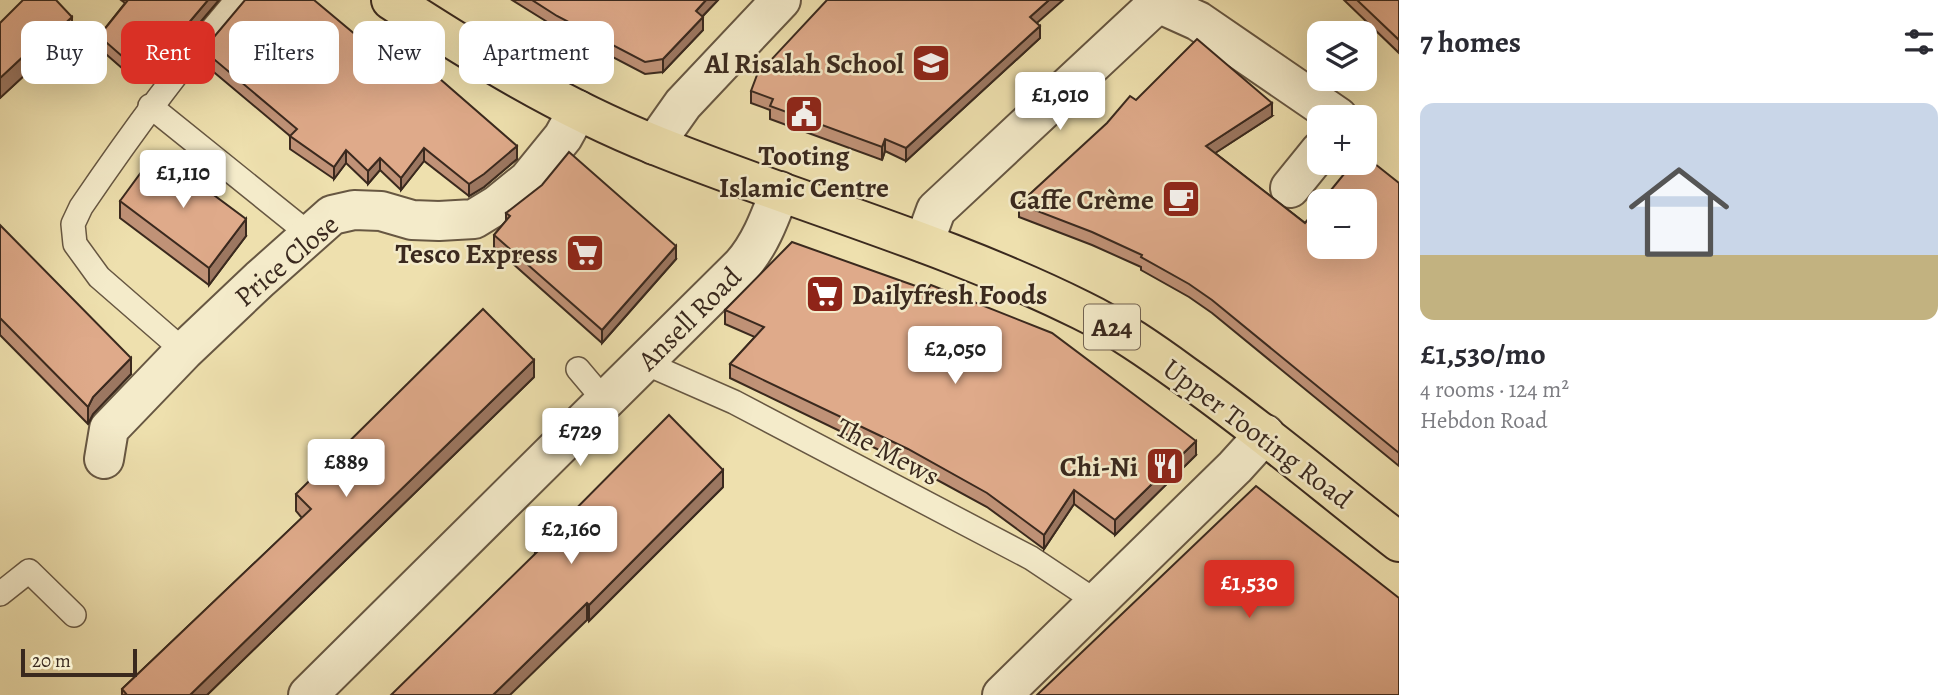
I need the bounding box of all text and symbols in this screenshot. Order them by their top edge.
chip: Buy [21,21,107,84]
chip: Rent [121,21,215,84]
chip: Filters [229,21,339,84]
chip: New [353,21,445,84]
chip: Apartment [459,21,614,84]
map controls [1307,21,1377,259]
button: layers [1307,21,1377,91]
text: 7 homes [1420,22,1521,62]
icon: filters [1900,23,1938,61]
school or university icon: Al Risalah School [910,42,952,84]
place label: Al Risalah School [703,45,905,83]
pin: £1,010 [1003,72,1117,132]
text: £1,010 [1031,79,1089,110]
public building icon: Tooting Islamic Centre [783,93,825,135]
button: + [1307,105,1377,175]
place label: Tooting Islamic Centre [719,137,889,207]
icon: home [1616,149,1742,275]
pin: £1,110 [126,150,240,210]
text: £1,110 [156,157,210,188]
cafe icon: Caffe Crème [1160,178,1202,220]
place label: Caffe Crème [1010,181,1154,219]
button: − [1307,189,1377,259]
street label: Price Close [226,206,347,316]
supermarket icon: Tesco Express [564,232,606,274]
place label: Tesco Express [395,235,558,273]
street label: Ansell Road [629,258,751,380]
supermarket icon: Dailyfresh Foods [804,273,846,315]
place label: Dailyfresh Foods [852,276,1047,314]
road number: A24 [1084,304,1140,350]
pin: £2,050 [898,326,1012,386]
text: £2,050 [924,333,986,364]
text: £1,530/mo [1420,334,1546,374]
street label: Upper Tooting Road [1155,350,1361,518]
text: 4 rooms · 124 m² [1420,374,1569,405]
text: Hebdon Road [1420,405,1548,436]
pin: £729 [539,408,621,468]
street label: The Mews [829,409,946,495]
text: £729 [558,415,602,446]
pin: £889 [305,440,387,499]
restaurant icon: Chi-Ni [1144,445,1186,487]
text: £889 [324,446,368,477]
place label: Chi-Ni [1060,448,1138,486]
pin: £2,160 [514,506,628,566]
text: £2,160 [541,513,601,544]
pin: £1,530 [1192,560,1306,620]
text: £1,530 [1220,567,1278,598]
scale bar [21,646,136,678]
text: 20 m [32,648,71,674]

